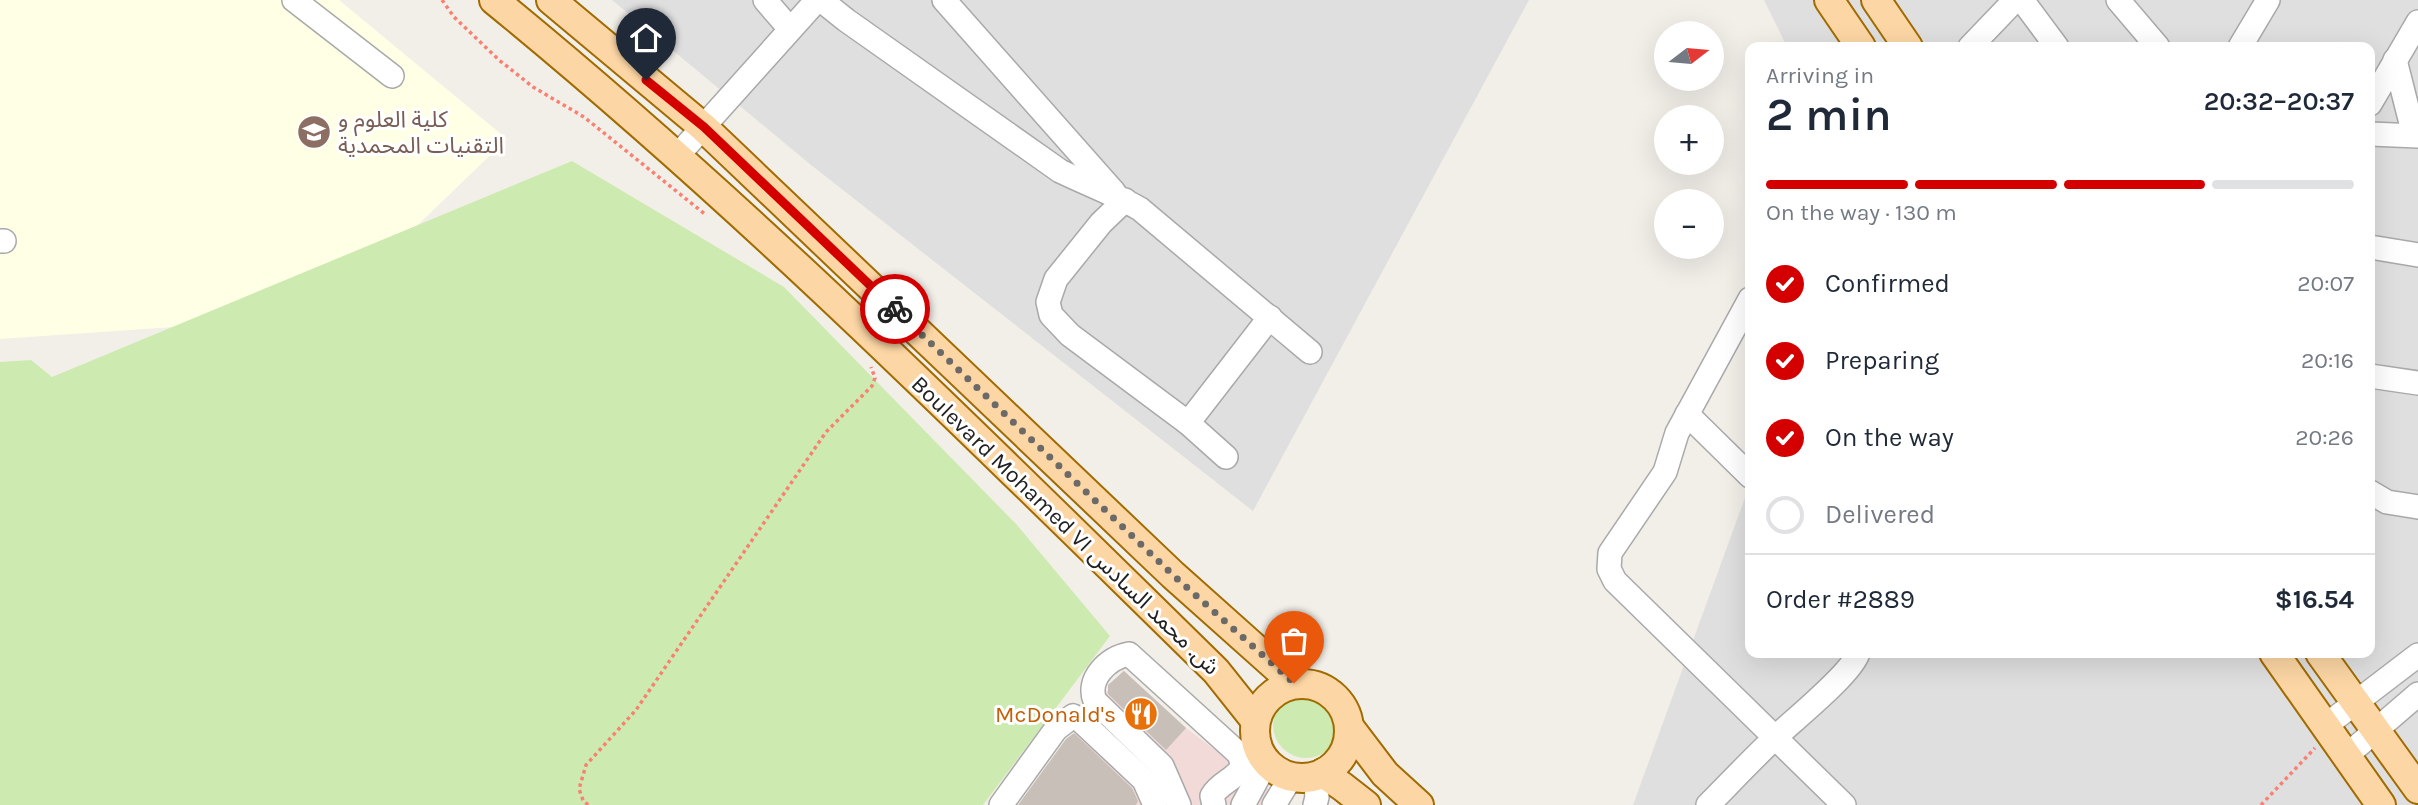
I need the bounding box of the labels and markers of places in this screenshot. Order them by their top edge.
pin [616,8,676,80]
place label: كلية العلوم و التقنيات المحمدية [338,106,504,159]
school or university icon: كلية العلوم و التقنيات المحمدية [295,113,333,151]
pin [1264,611,1324,683]
restaurant icon: McDonald's [1122,695,1160,733]
place label: McDonald's [995,701,1116,728]

